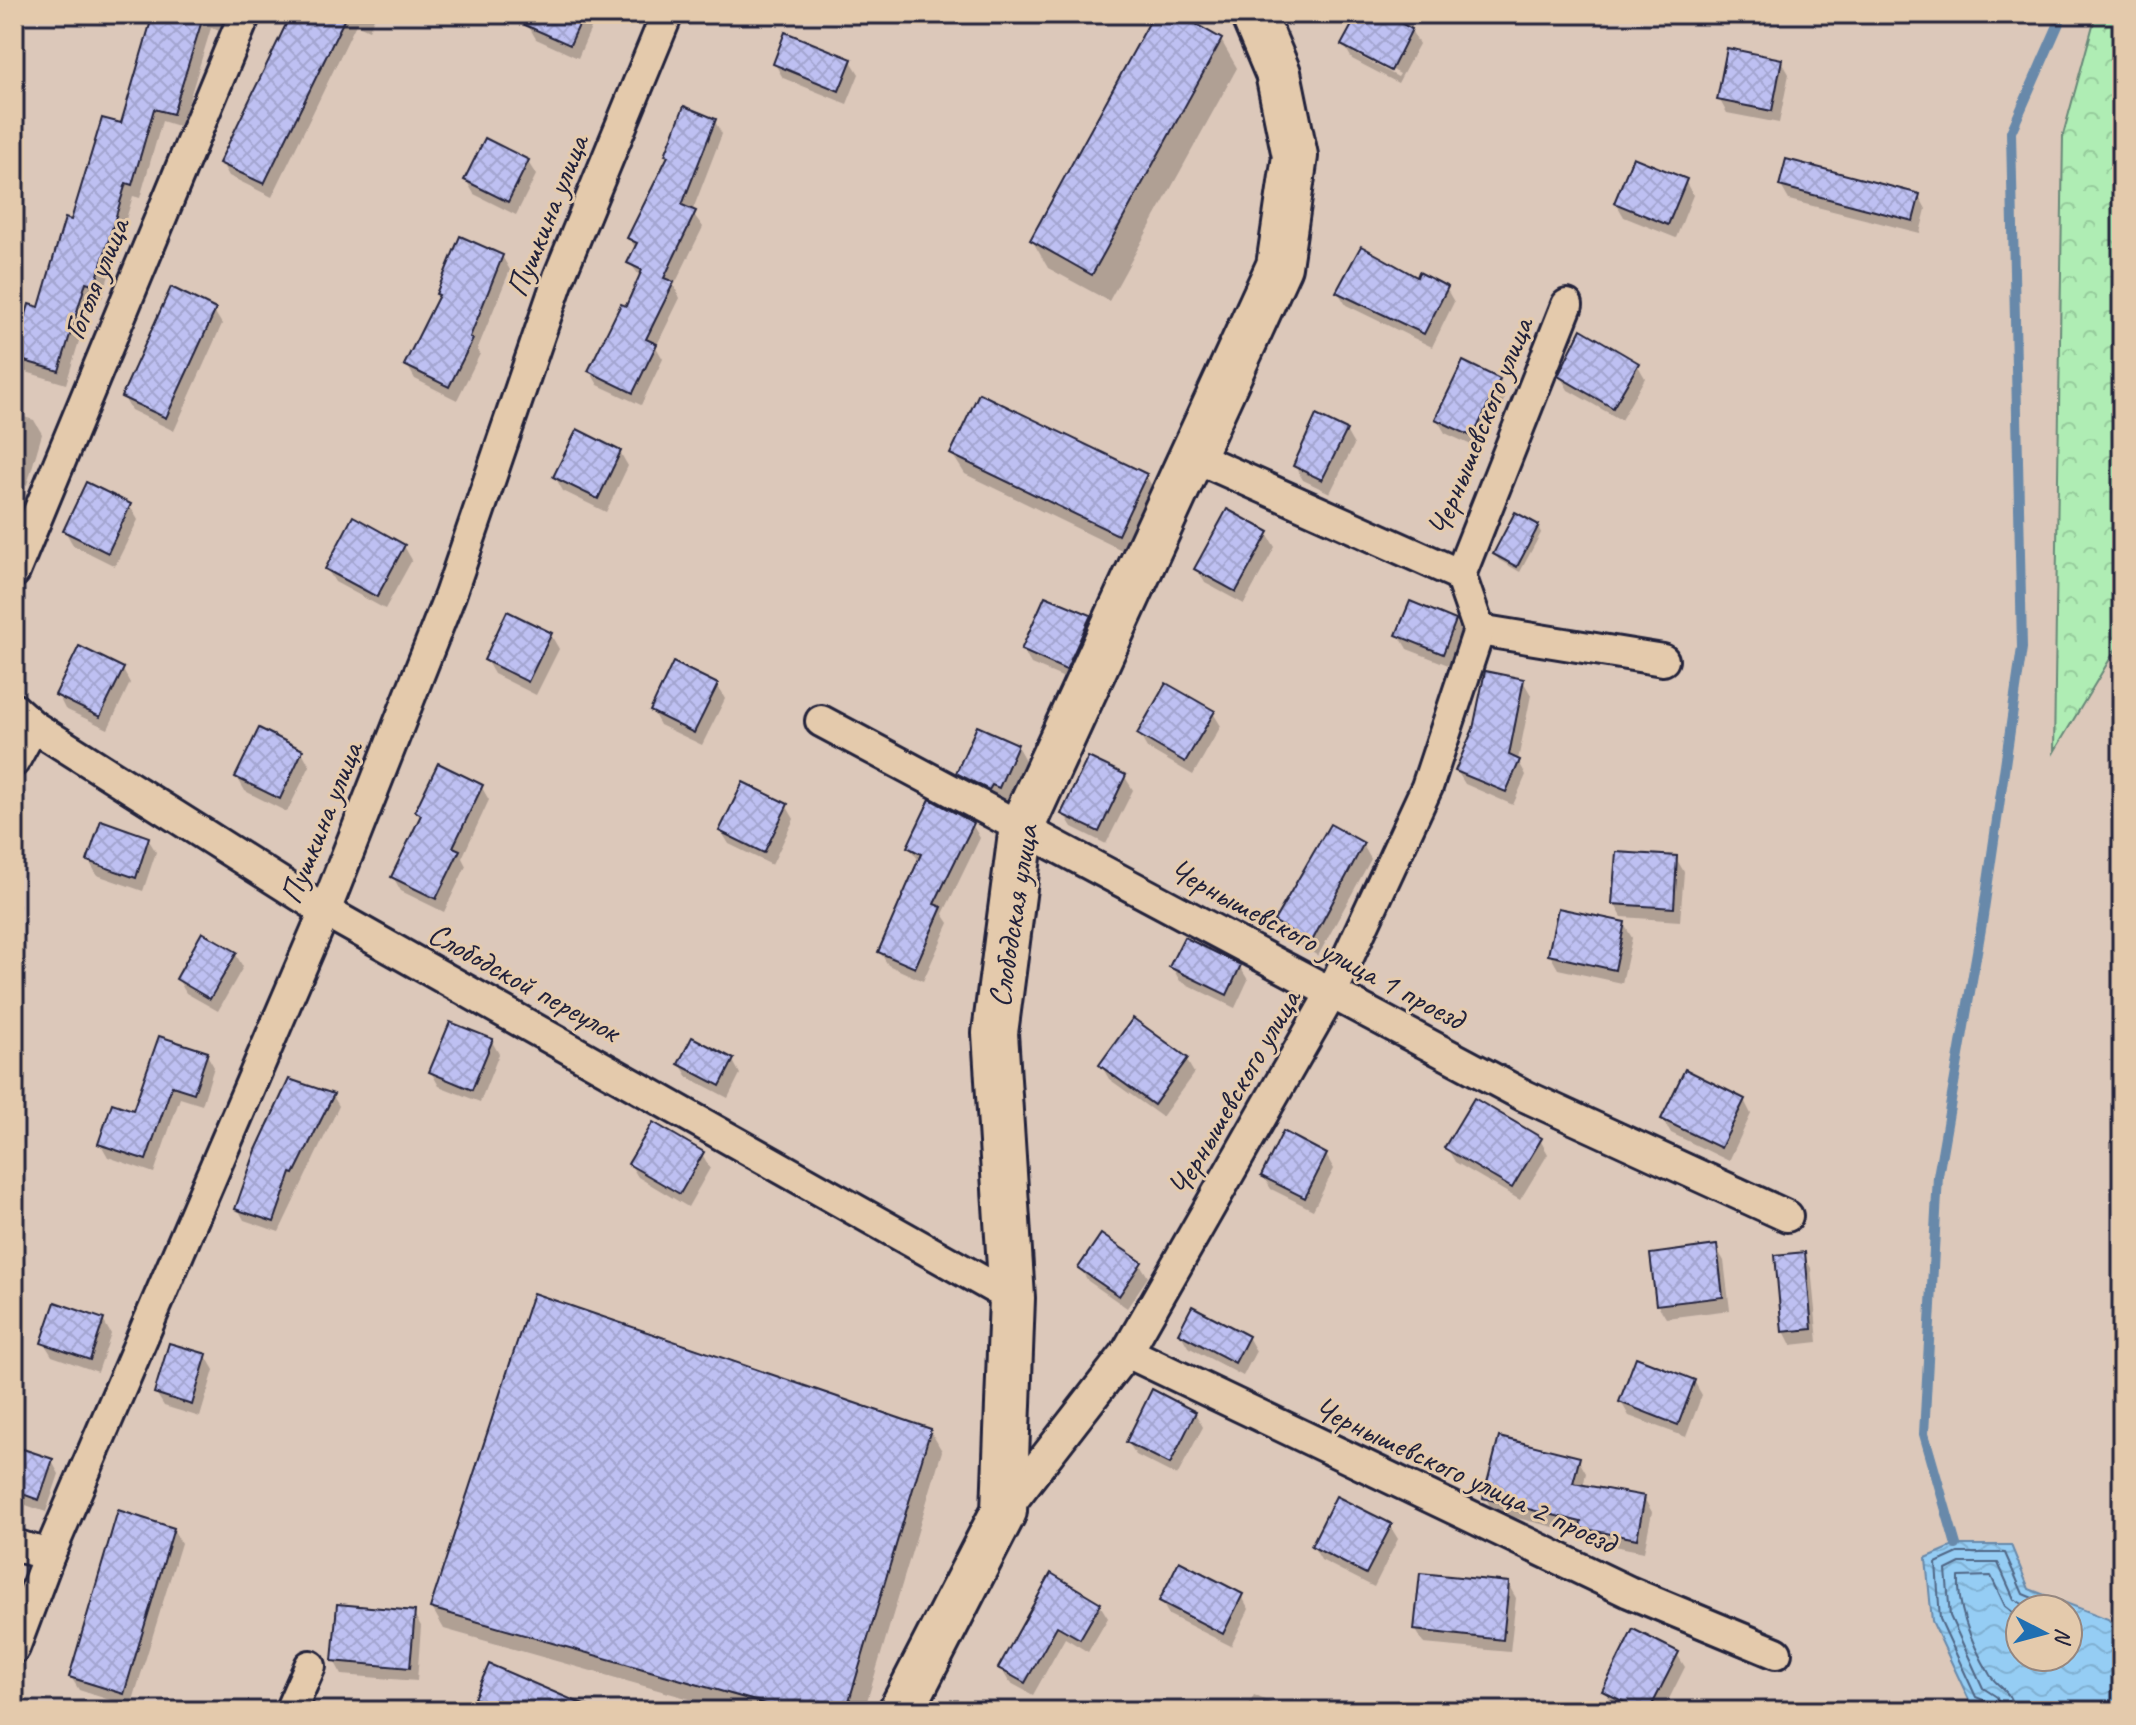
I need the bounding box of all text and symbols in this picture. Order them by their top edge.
street label: Пушкина улица [496,127,599,303]
street label: Гоголя улица [53,210,140,345]
street label: Чернышевского улица [1418,309,1544,542]
street label: Пушкина улица [270,734,373,910]
street label: Слободская улица [978,820,1048,1010]
street label: Чернышевского улица 1 проезд [1162,849,1474,1040]
street label: Слободской переулок [421,913,630,1053]
street label: Чернышевского улица [1158,980,1311,1204]
street label: Чернышевского улица 2 проезд [1307,1387,1625,1564]
north arrow [2004,1593,2084,1673]
text: N [2048,1627,2078,1647]

